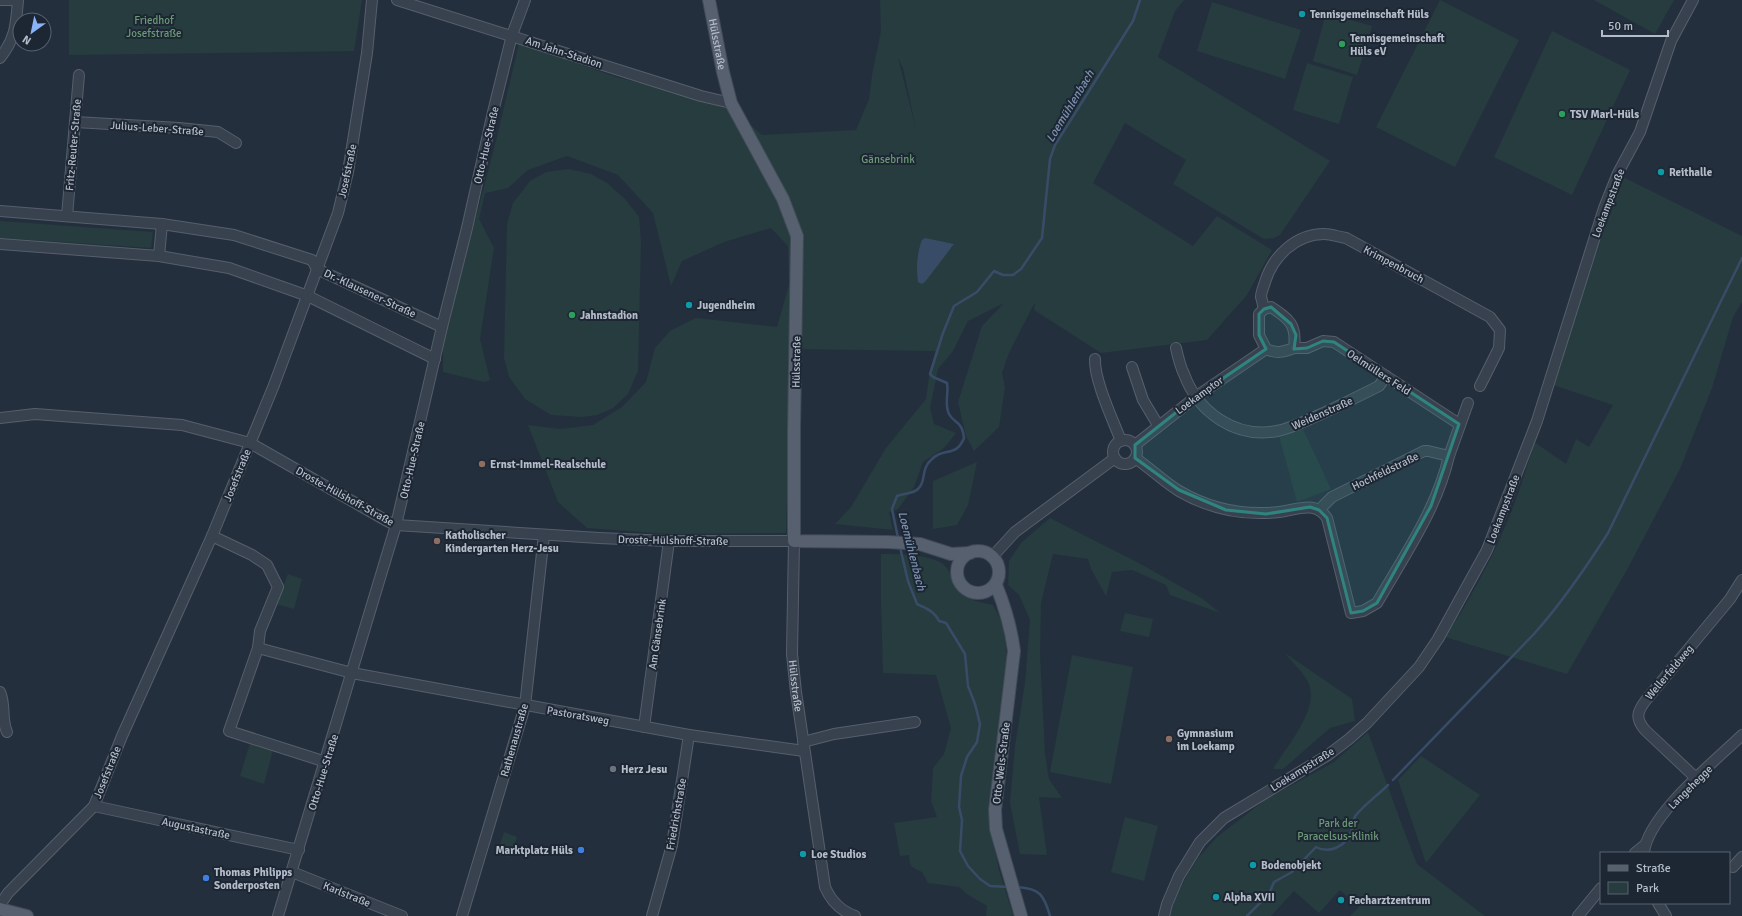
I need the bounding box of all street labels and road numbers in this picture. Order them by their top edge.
street label: Hülsstraße [706,17,728,71]
street label: Am Jahn-Stadion [524,34,604,71]
street label: Fritz-Reuter-Straße [63,98,84,192]
street label: Otto-Hue-Straße [471,105,502,185]
street label: Julius-Leber-Straße [110,119,204,138]
street label: Josefstraße [335,143,360,199]
street label: Loekampstraße [1589,167,1628,240]
street label: Krimpenbruch [1361,243,1426,286]
street label: Dr.-Klausener-Straße [322,266,418,321]
street label: Hülsstraße [790,336,803,388]
street label: Oelmüllers Feld [1344,347,1413,398]
street label: Loekamptor [1173,374,1226,417]
street label: Weidenstraße [1290,394,1355,433]
street label: Otto-Hue-Straße [397,420,428,500]
street label: Josefstraße [221,447,254,503]
street label: Hochfeldstraße [1350,450,1421,493]
street label: Droste-Hülshoff-Straße [293,464,396,529]
street label: Loekampstraße [1484,473,1523,546]
street label: Droste-Hülshoff-Straße [618,533,728,548]
street label: Am Gänsebrink [646,597,669,670]
street label: Wellerfeldweg [1643,642,1696,702]
street label: Hülsstraße [786,659,805,713]
street label: Rathenaustraße [498,702,531,778]
street label: Pastoratsweg [546,704,610,727]
street label: Otto-Wels-Straße [990,721,1013,805]
street label: Otto-Hue-Straße [306,732,341,812]
street label: Josefstraße [91,744,124,800]
street label: Loekampstraße [1268,745,1337,794]
street label: Langehegge [1666,763,1715,812]
street label: Friedrichstraße [664,777,689,851]
street label: Augustastraße [161,815,231,842]
street label: Karlstraße [321,879,372,910]

